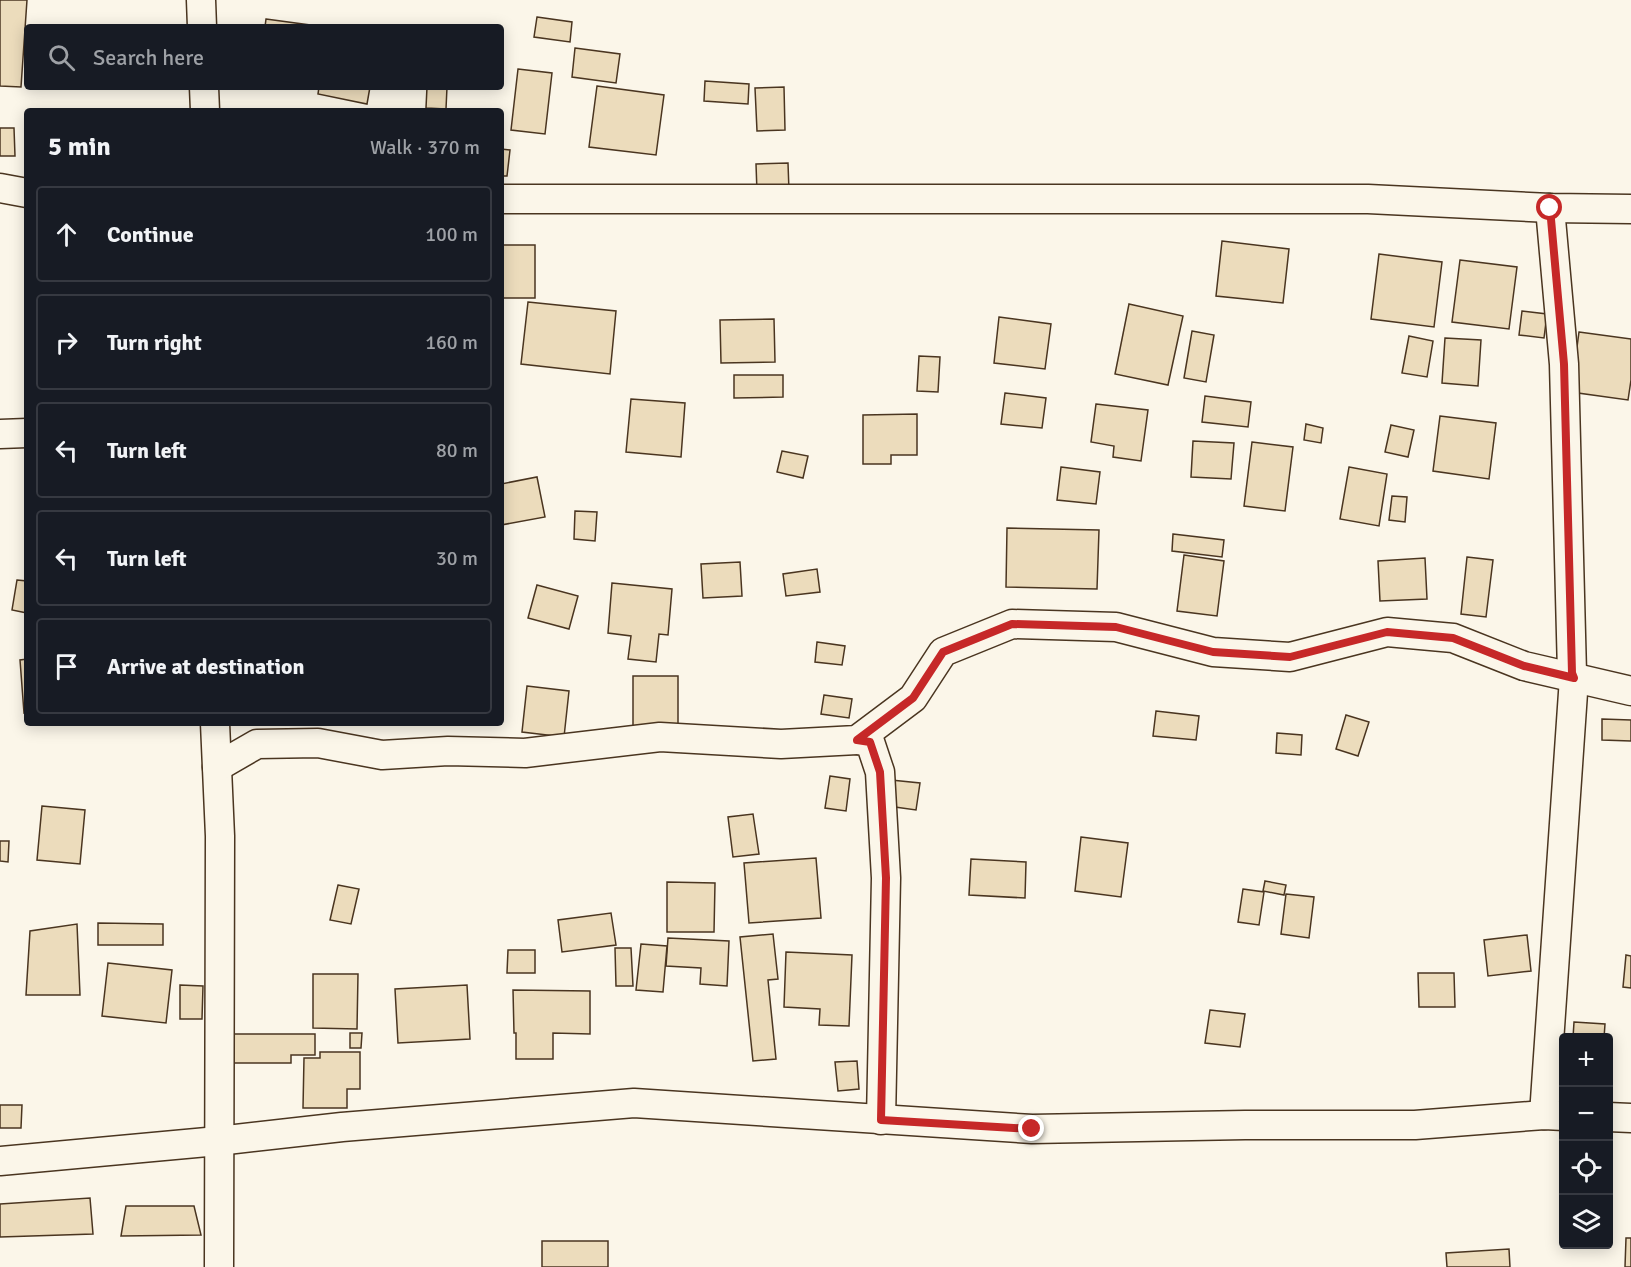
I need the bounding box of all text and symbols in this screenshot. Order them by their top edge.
search box [24,24,504,90]
icon: search [45,41,78,74]
text: Search here [93,44,204,71]
text: 5 min [48,131,111,163]
text: Walk · 370 m [370,135,480,160]
route start [1536,194,1562,220]
icon: ahead [50,218,83,251]
text: Continue [107,221,194,248]
text: 100 m [425,222,478,247]
icon: right [50,326,83,359]
text: Turn right [107,329,202,356]
text: 160 m [425,330,478,355]
icon: left [50,434,83,467]
text: Turn left [107,437,187,464]
text: 80 m [436,438,478,463]
icon: left [50,542,83,575]
text: Turn left [107,545,187,572]
text: 30 m [436,546,478,571]
icon: arrive [50,650,83,683]
text: Arrive at destination [107,653,304,680]
map controls [1559,1033,1613,1249]
button: + [1559,1033,1613,1087]
button: − [1559,1087,1613,1141]
route end [1018,1115,1044,1141]
button: locate [1559,1141,1613,1195]
button: layers [1559,1195,1613,1249]

